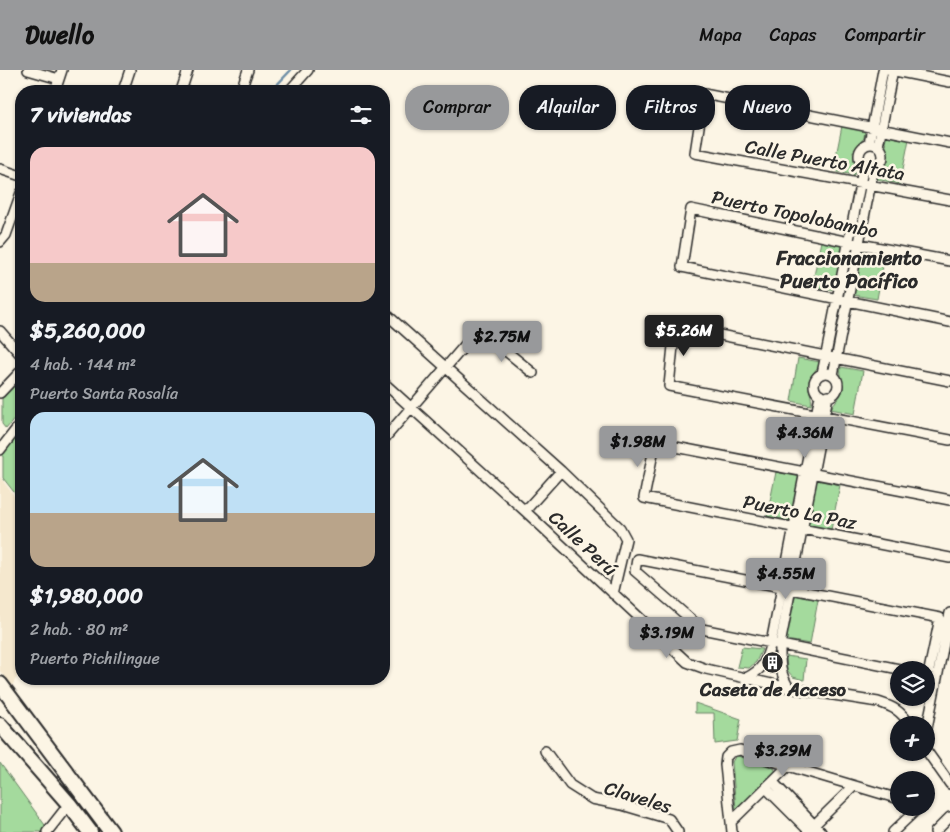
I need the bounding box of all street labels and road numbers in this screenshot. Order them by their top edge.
street label: Calle Puerto Altata [743,130,908,190]
street label: Puerto Topolobambo [709,180,882,248]
street label: Puerto La Paz [740,485,860,539]
street label: Calle Perú [541,502,626,585]
street label: Claveles [600,771,676,823]

